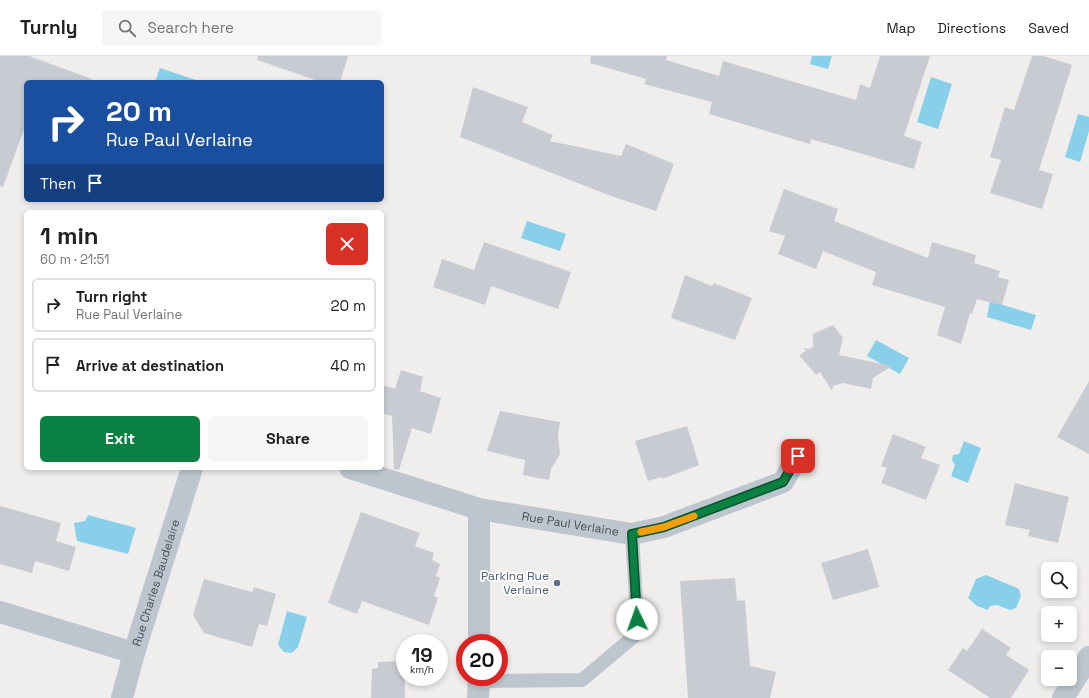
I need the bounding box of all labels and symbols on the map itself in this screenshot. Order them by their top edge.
pin [781,439,815,473]
street label: Rue Paul Verlaine [521,508,620,540]
street label: Rue Charles Baudelaire [129,517,183,648]
place label: Parking Rue Verlaine [481,568,549,598]
marker: Parking Rue Verlaine [552,578,562,588]
position arrow [616,598,658,640]
speed limit sign: 20 [456,634,508,686]

